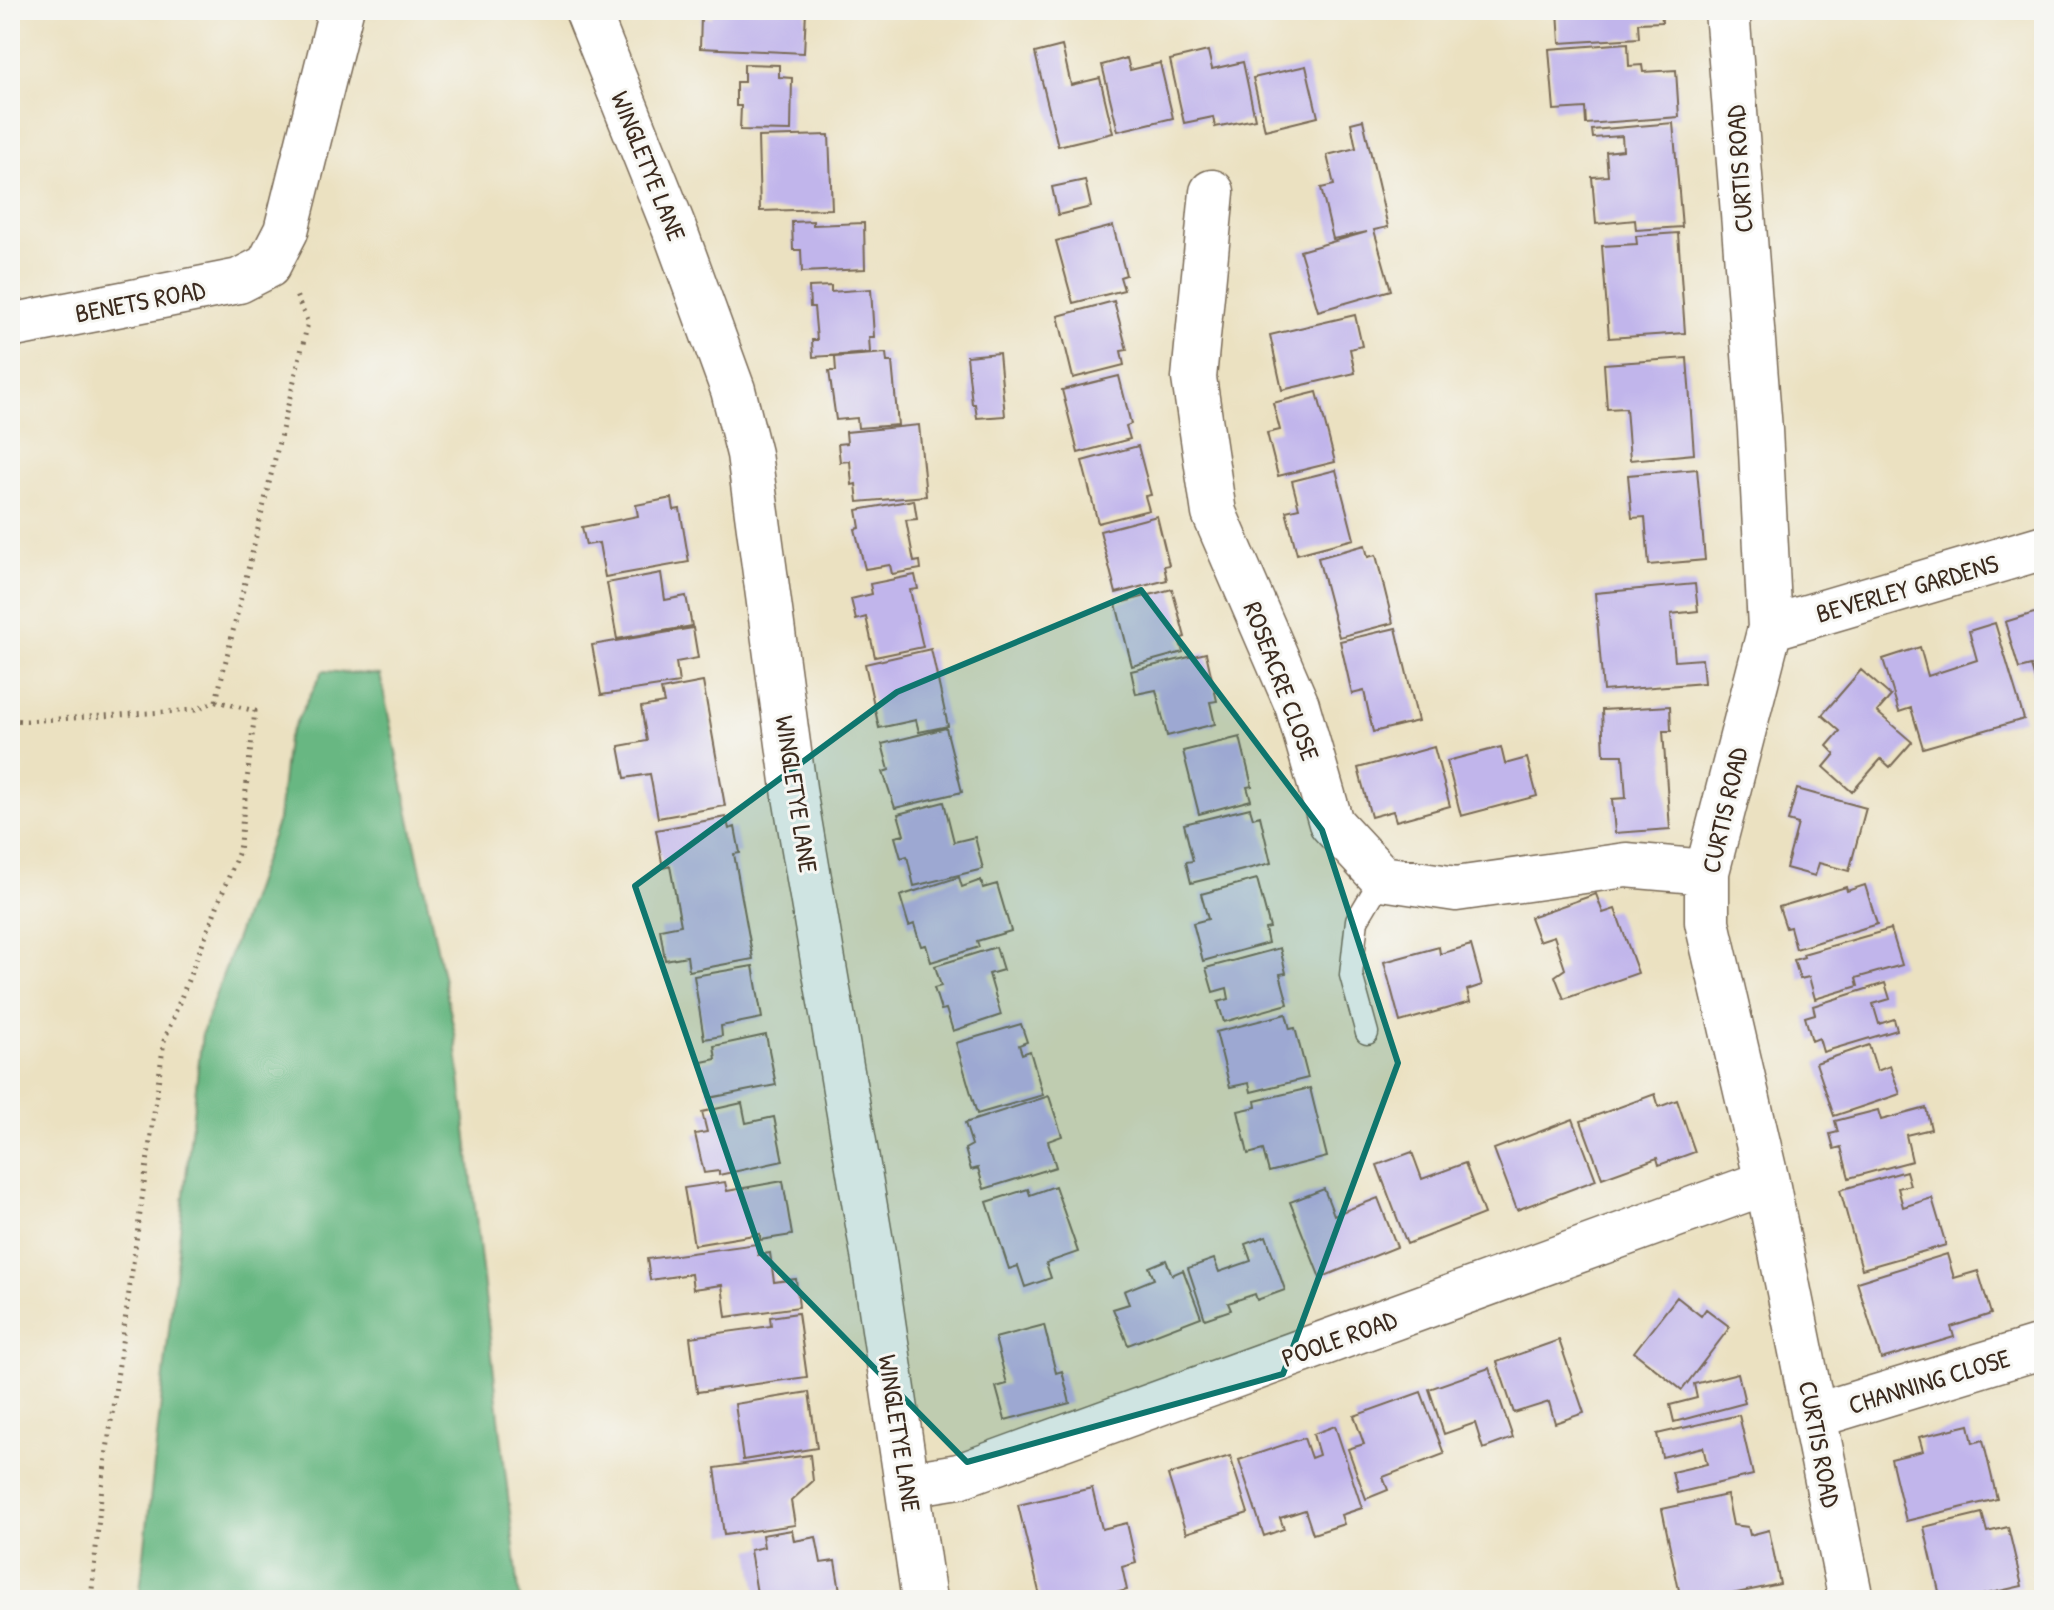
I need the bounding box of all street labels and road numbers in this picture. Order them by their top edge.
street label: WINGLETYE LANE [603,86,695,246]
street label: CURTIS ROAD [1717,103,1761,234]
street label: BENETS ROAD [72,271,208,331]
street label: BEVERLEY GARDENS [1812,545,2002,631]
street label: ROSEACRE CLOSE [1236,596,1329,766]
street label: WINGLETYE LANE [767,713,827,875]
street label: CURTIS ROAD [1693,743,1756,876]
street label: POOLE ROAD [1277,1301,1402,1375]
street label: CHANNING CLOSE [1844,1340,2014,1422]
street label: WINGLETYE LANE [870,1352,930,1514]
street label: CURTIS ROAD [1791,1378,1849,1511]

